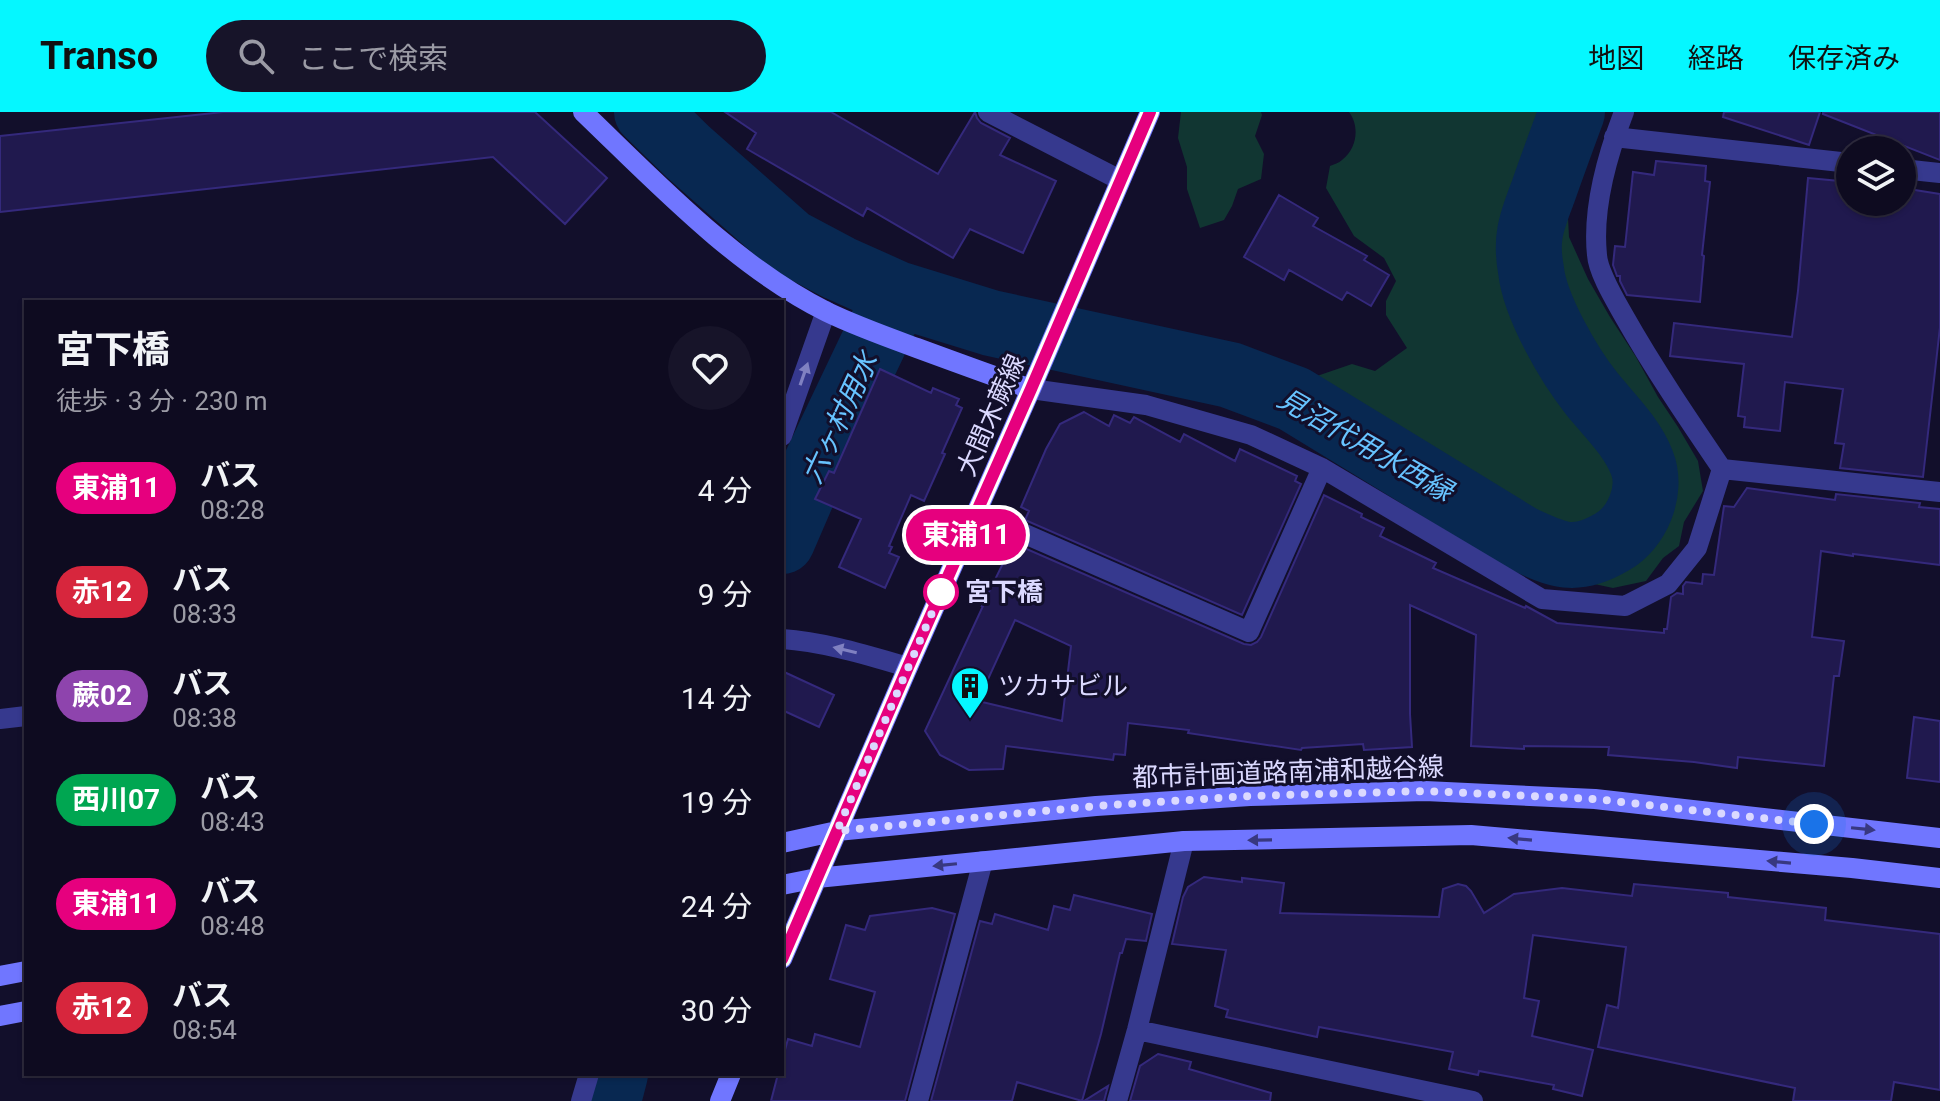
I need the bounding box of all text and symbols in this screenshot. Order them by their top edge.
search box [206,20,766,92]
text: Transo [40,34,158,78]
icon: search [234,34,278,78]
text: ここで検索 [298,41,448,76]
text: 地図 [1588,42,1644,75]
text: 経路 [1688,42,1744,75]
text: 保存済み [1788,42,1900,75]
map controls [1836,136,1916,216]
button: layers [1836,136,1916,216]
button: heart [668,326,752,410]
text: 宮下橋 [56,328,170,372]
water label: 六ヶ村用水 [795,345,886,488]
street label: 大間木蕨線 [951,350,1031,480]
one-way arrow [798,362,811,386]
water label: 見沼代用水西縁 [1272,382,1461,510]
text: 徒歩 · 3 分 · 230 m [56,386,268,416]
text: バス [200,458,260,493]
text: 東浦11 [72,471,160,504]
text: 4 分 [698,473,752,508]
text: 08:28 [200,495,265,525]
line badge: 東浦11 [910,509,1022,561]
text: 東浦11 [922,518,1010,551]
text: バス [172,562,232,597]
text: 赤12 [72,575,132,608]
marker: 宮下橋 [924,575,958,609]
text: 9 分 [698,577,752,612]
place label: 宮下橋 [965,577,1043,607]
text: 08:33 [172,599,237,629]
one-way arrow [833,643,858,655]
building icon: ツカサビル [949,665,991,720]
text: バス [172,666,232,701]
place label: ツカサビル [998,671,1128,701]
text: 蕨02 [72,679,132,712]
text: 14 分 [681,681,752,716]
text: 08:38 [172,703,237,733]
street label: 都市計画道路南浦和越谷線 [1132,752,1444,792]
text: バス [200,770,260,805]
text: 西川07 [72,783,160,816]
text: 19 分 [681,785,752,820]
your location [1794,804,1834,844]
text: 08:43 [200,807,265,837]
one-way arrow [1851,823,1876,836]
one-way arrow [1247,833,1272,846]
one-way arrow [1507,833,1532,846]
one-way arrow [1766,855,1791,868]
one-way arrow [932,858,957,871]
text: バス [200,874,260,909]
text: 東浦11 [72,887,160,920]
text: 24 分 [681,889,752,924]
text: 08:48 [200,911,265,941]
text: バス [172,978,232,1013]
text: 赤12 [72,991,132,1024]
text: 30 分 [681,993,752,1028]
text: 08:54 [172,1015,237,1045]

